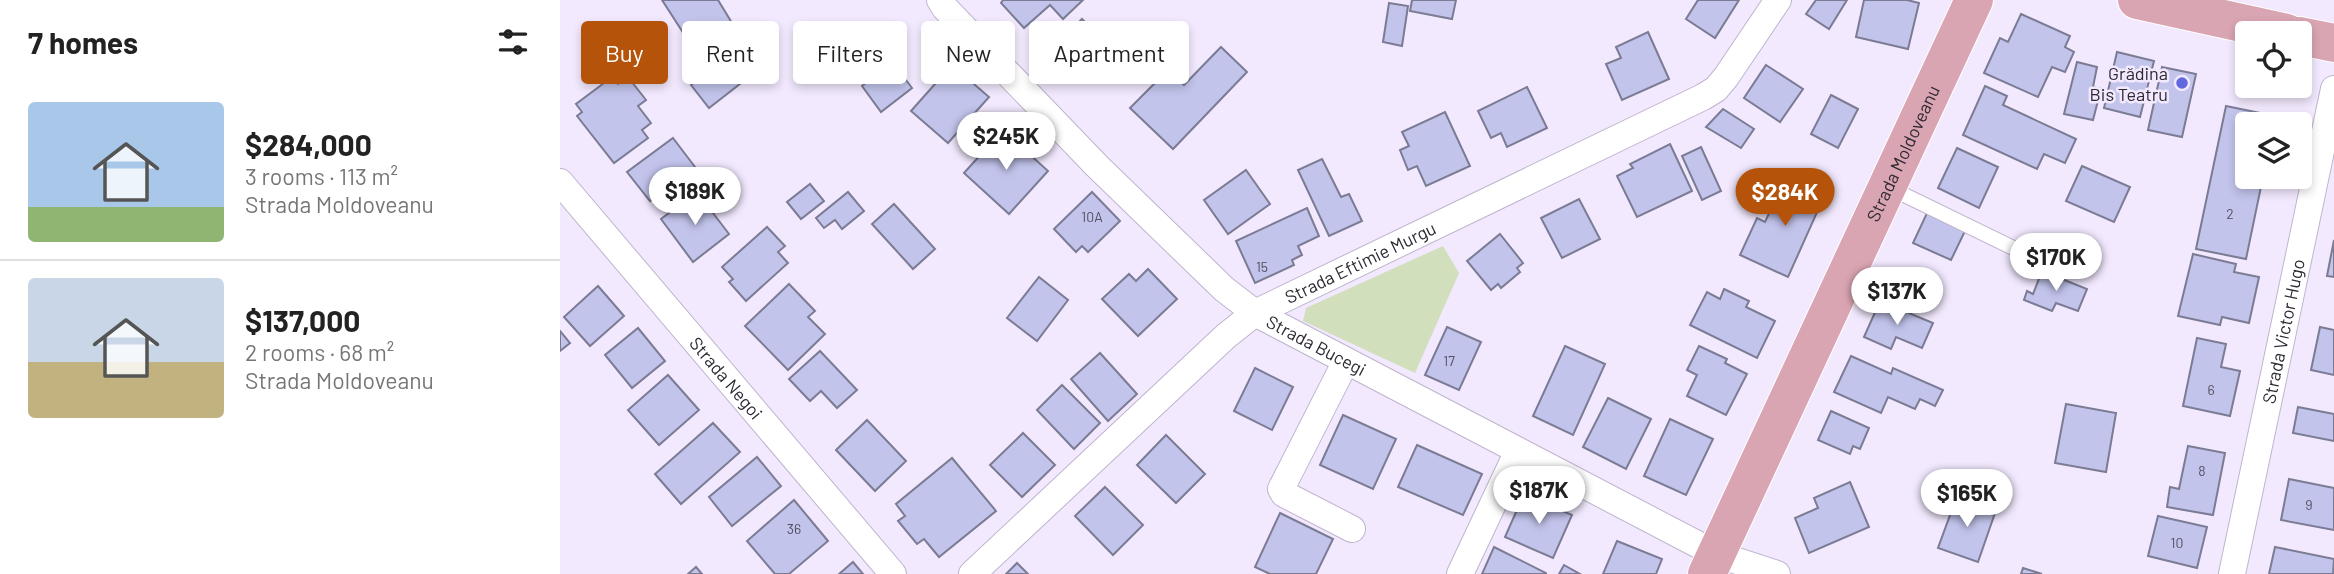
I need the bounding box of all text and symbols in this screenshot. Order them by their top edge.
chip: Buy [581,21,668,84]
chip: Rent [682,21,779,84]
chip: Filters [793,21,907,84]
chip: New [921,21,1015,84]
chip: Apartment [1029,21,1189,84]
map controls [2235,21,2312,189]
button: locate [2235,21,2312,98]
icon: filters [494,23,532,61]
text: 7 homes [28,24,138,60]
place label: Grădina Bis Teatru [2090,62,2168,105]
marker: Grădina Bis Teatru [2174,75,2190,91]
street label: Strada Moldoveanu [1862,82,1944,225]
button: layers [2235,112,2312,189]
pin: $245K [957,113,1055,172]
text: $245K [973,121,1039,149]
text: $284,000 [245,126,372,162]
icon: home [84,130,168,214]
text: 3 rooms · 113 m² [245,162,398,190]
pin: $189K [646,168,744,227]
pin: $284K [1736,168,1834,228]
text: $189K [665,176,725,204]
text: $284K [1752,177,1818,205]
text: Strada Moldoveanu [245,190,434,218]
house number: 2 [2226,205,2234,222]
house number: 10A [1081,208,1103,225]
street label: Strada Eftimie Murgu [1281,217,1439,308]
pin: $170K [2007,233,2105,293]
text: $170K [2026,242,2086,270]
street label: Strada Victor Hugo [2257,257,2309,406]
house number: 15 [1256,258,1268,275]
pin: $137K [1848,268,1946,327]
text: $137K [1867,276,1927,304]
text: $137,000 [245,302,360,338]
icon: home [84,306,168,390]
street label: Strada Bucegi [1263,310,1370,380]
street label: Strada Negoi [685,332,768,424]
text: 2 rooms · 68 m² [245,338,394,366]
house number: 17 [1443,352,1455,369]
text: Strada Moldoveanu [245,366,434,394]
house number: 6 [2207,381,2215,398]
house number: 8 [2198,462,2206,479]
pin: $187K [1490,466,1588,526]
pin: $165K [1918,470,2016,529]
text: $187K [1509,475,1569,503]
text: $165K [1937,478,1997,506]
house number: 9 [2305,496,2313,513]
house number: 36 [787,520,801,537]
house number: 10 [2171,534,2183,551]

